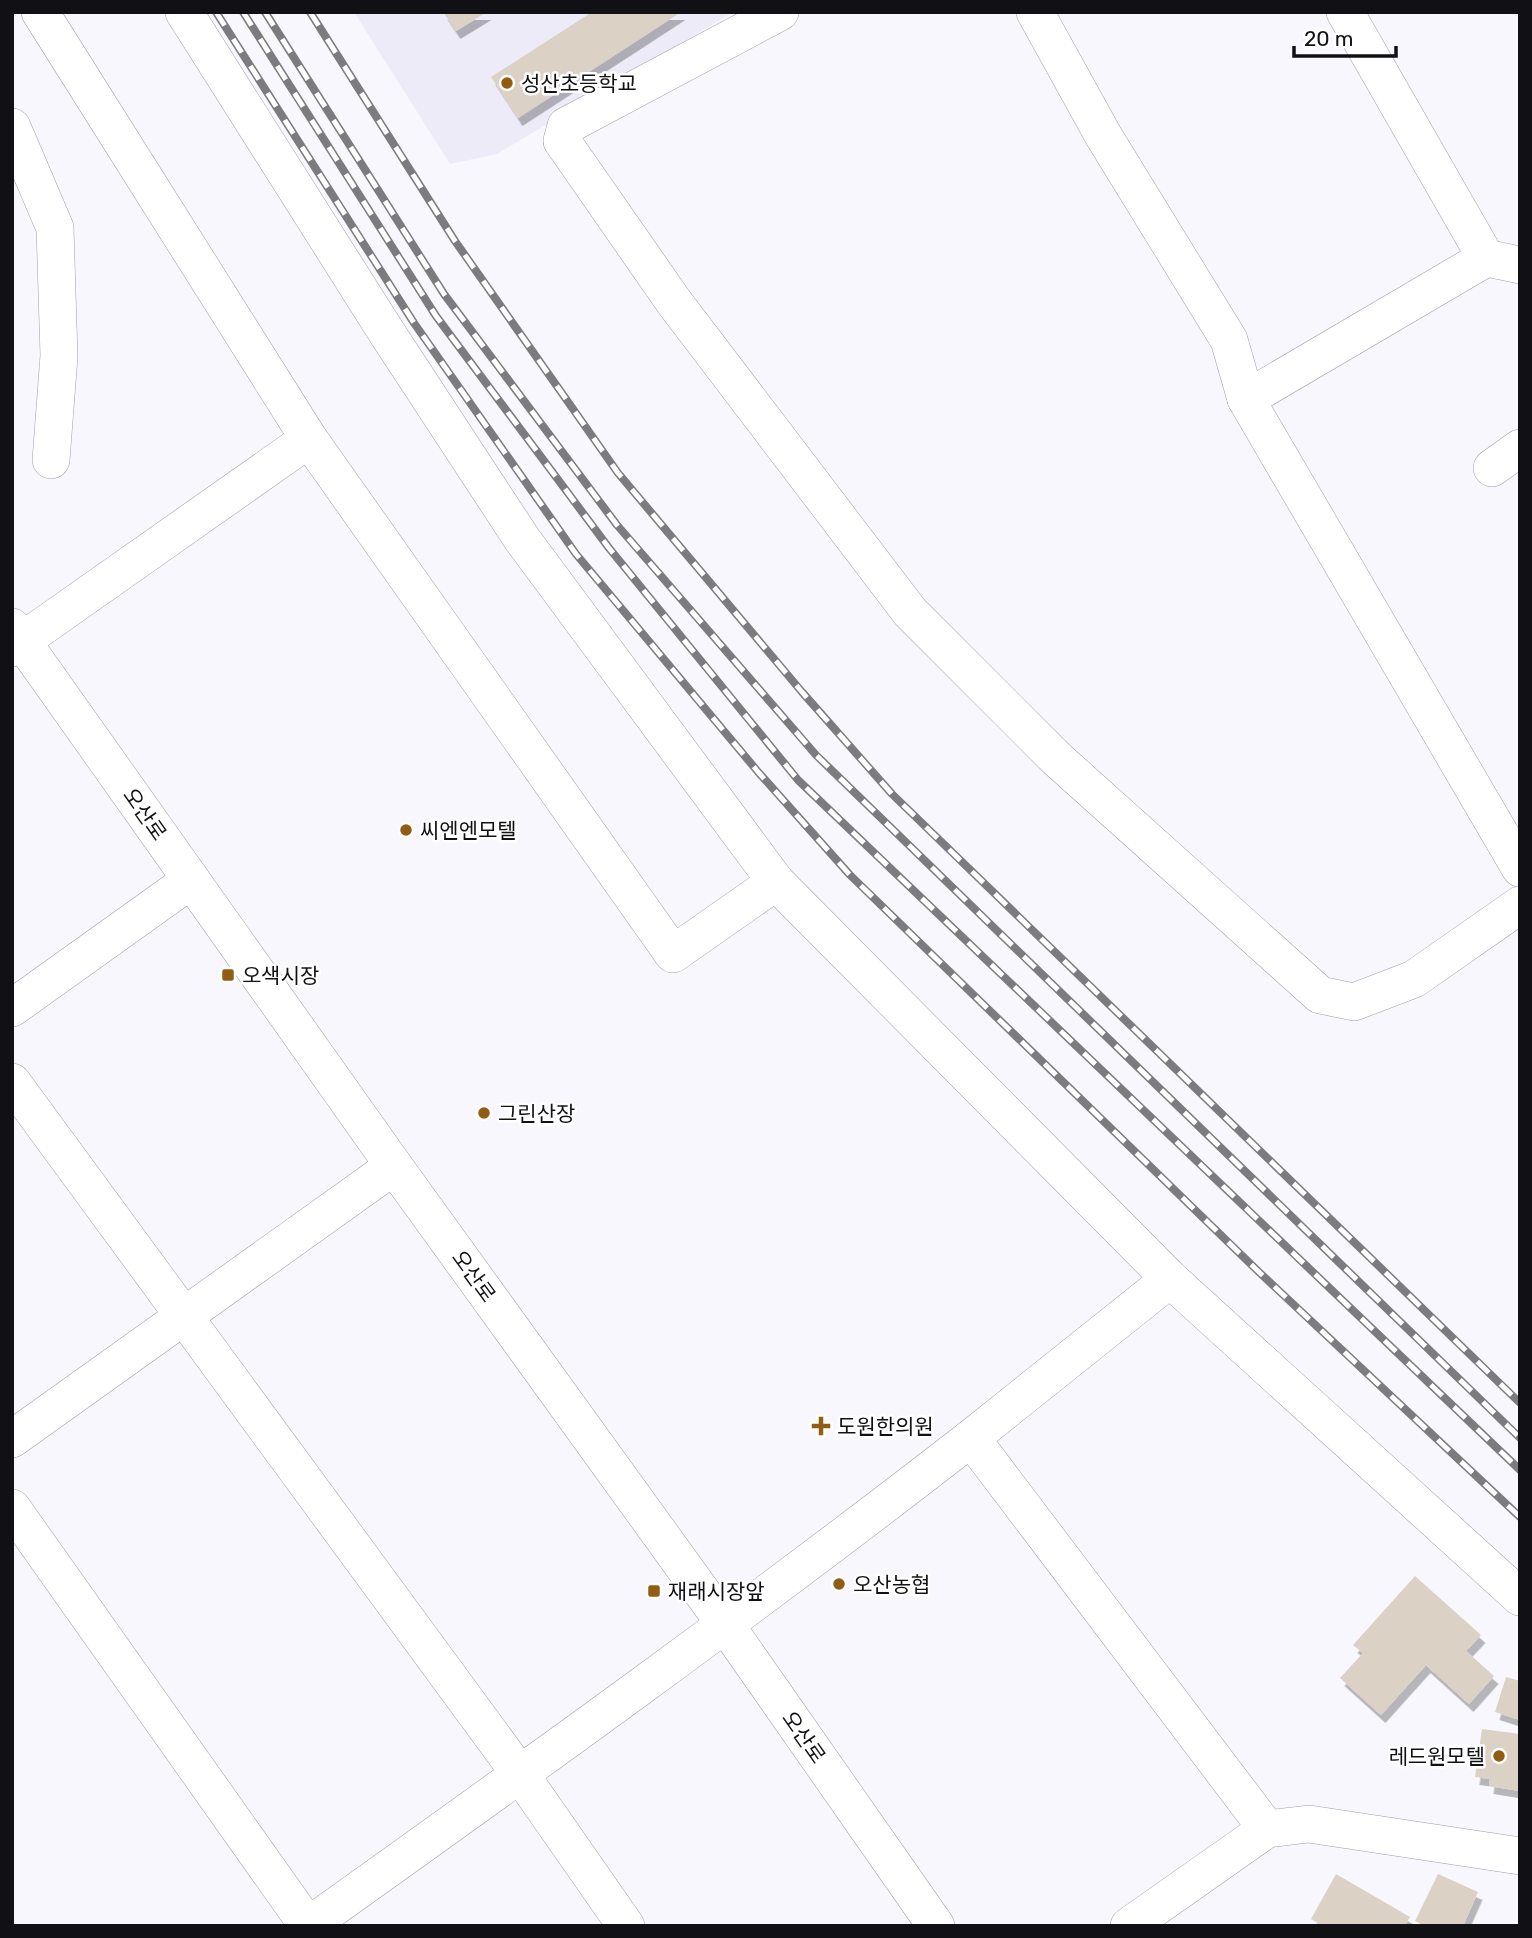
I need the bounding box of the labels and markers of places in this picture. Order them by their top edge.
place label: 성산초등학교 [521,71,637,96]
marker: 성산초등학교 [499,75,515,91]
place label: 씨엔엔모텔 [420,818,517,843]
marker: 씨엔엔모텔 [398,822,414,838]
place label: 오색시장 [242,963,319,988]
marker: 오색시장 [220,967,236,983]
place label: 그린산장 [498,1101,575,1126]
marker: 그린산장 [476,1105,492,1121]
place label: 도원한의원 [837,1414,934,1439]
marker: 도원한의원 [811,1416,831,1436]
place label: 오산농협 [853,1572,930,1597]
marker: 오산농협 [831,1576,847,1592]
place label: 재래시장앞 [668,1579,765,1604]
marker: 재래시장앞 [646,1583,662,1599]
place label: 레드원모텔 [1388,1744,1485,1769]
marker: 레드원모텔 [1491,1748,1507,1764]

